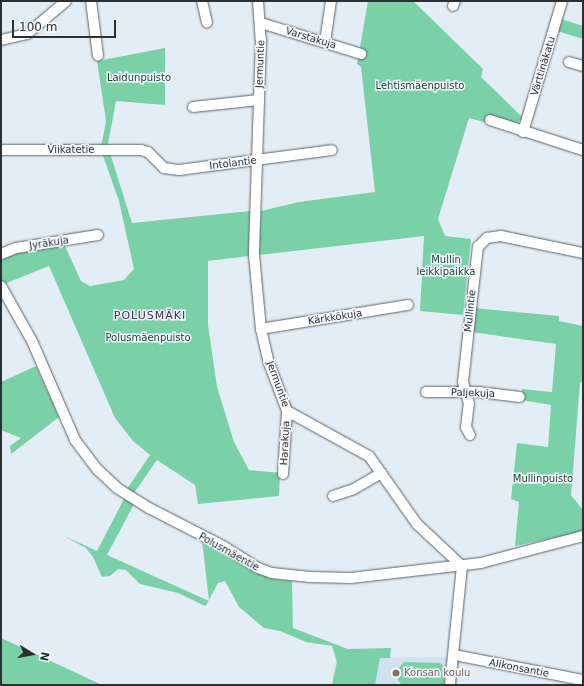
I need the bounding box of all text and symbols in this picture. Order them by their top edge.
scale bar [14,12,118,38]
text: 100 m [19,20,57,34]
street label: Varstakuja [284,25,338,51]
street label: Värttinäkatu [528,35,558,97]
street label: Jermuntie [253,40,267,88]
park label: Laidunpuisto [107,72,171,84]
park label: Lehtismäenpuisto [376,80,464,92]
street label: Viikatetie [48,144,94,156]
street label: Intolantie [209,154,257,172]
street label: Jyräkuja [28,234,70,252]
park label: Mullin leikkipaikka [417,253,475,276]
street label: Mullintie [462,289,478,333]
street label: Kärkkökuja [307,307,363,327]
district label: POLUSMÄKI [114,309,186,323]
park label: Polusmäenpuisto [105,332,191,344]
street label: Jermuntie [264,359,292,409]
street label: Paljekuja [451,386,495,400]
street label: Harakuja [278,420,292,466]
park label: Mullinpuisto [513,473,573,485]
street label: Polusmäentie [197,530,261,574]
north arrow [12,634,52,674]
text: N [37,651,52,662]
street label: Alikonsantie [488,656,550,680]
place label: Konsan koulu [404,667,470,679]
marker: Konsan koulu [391,668,401,678]

